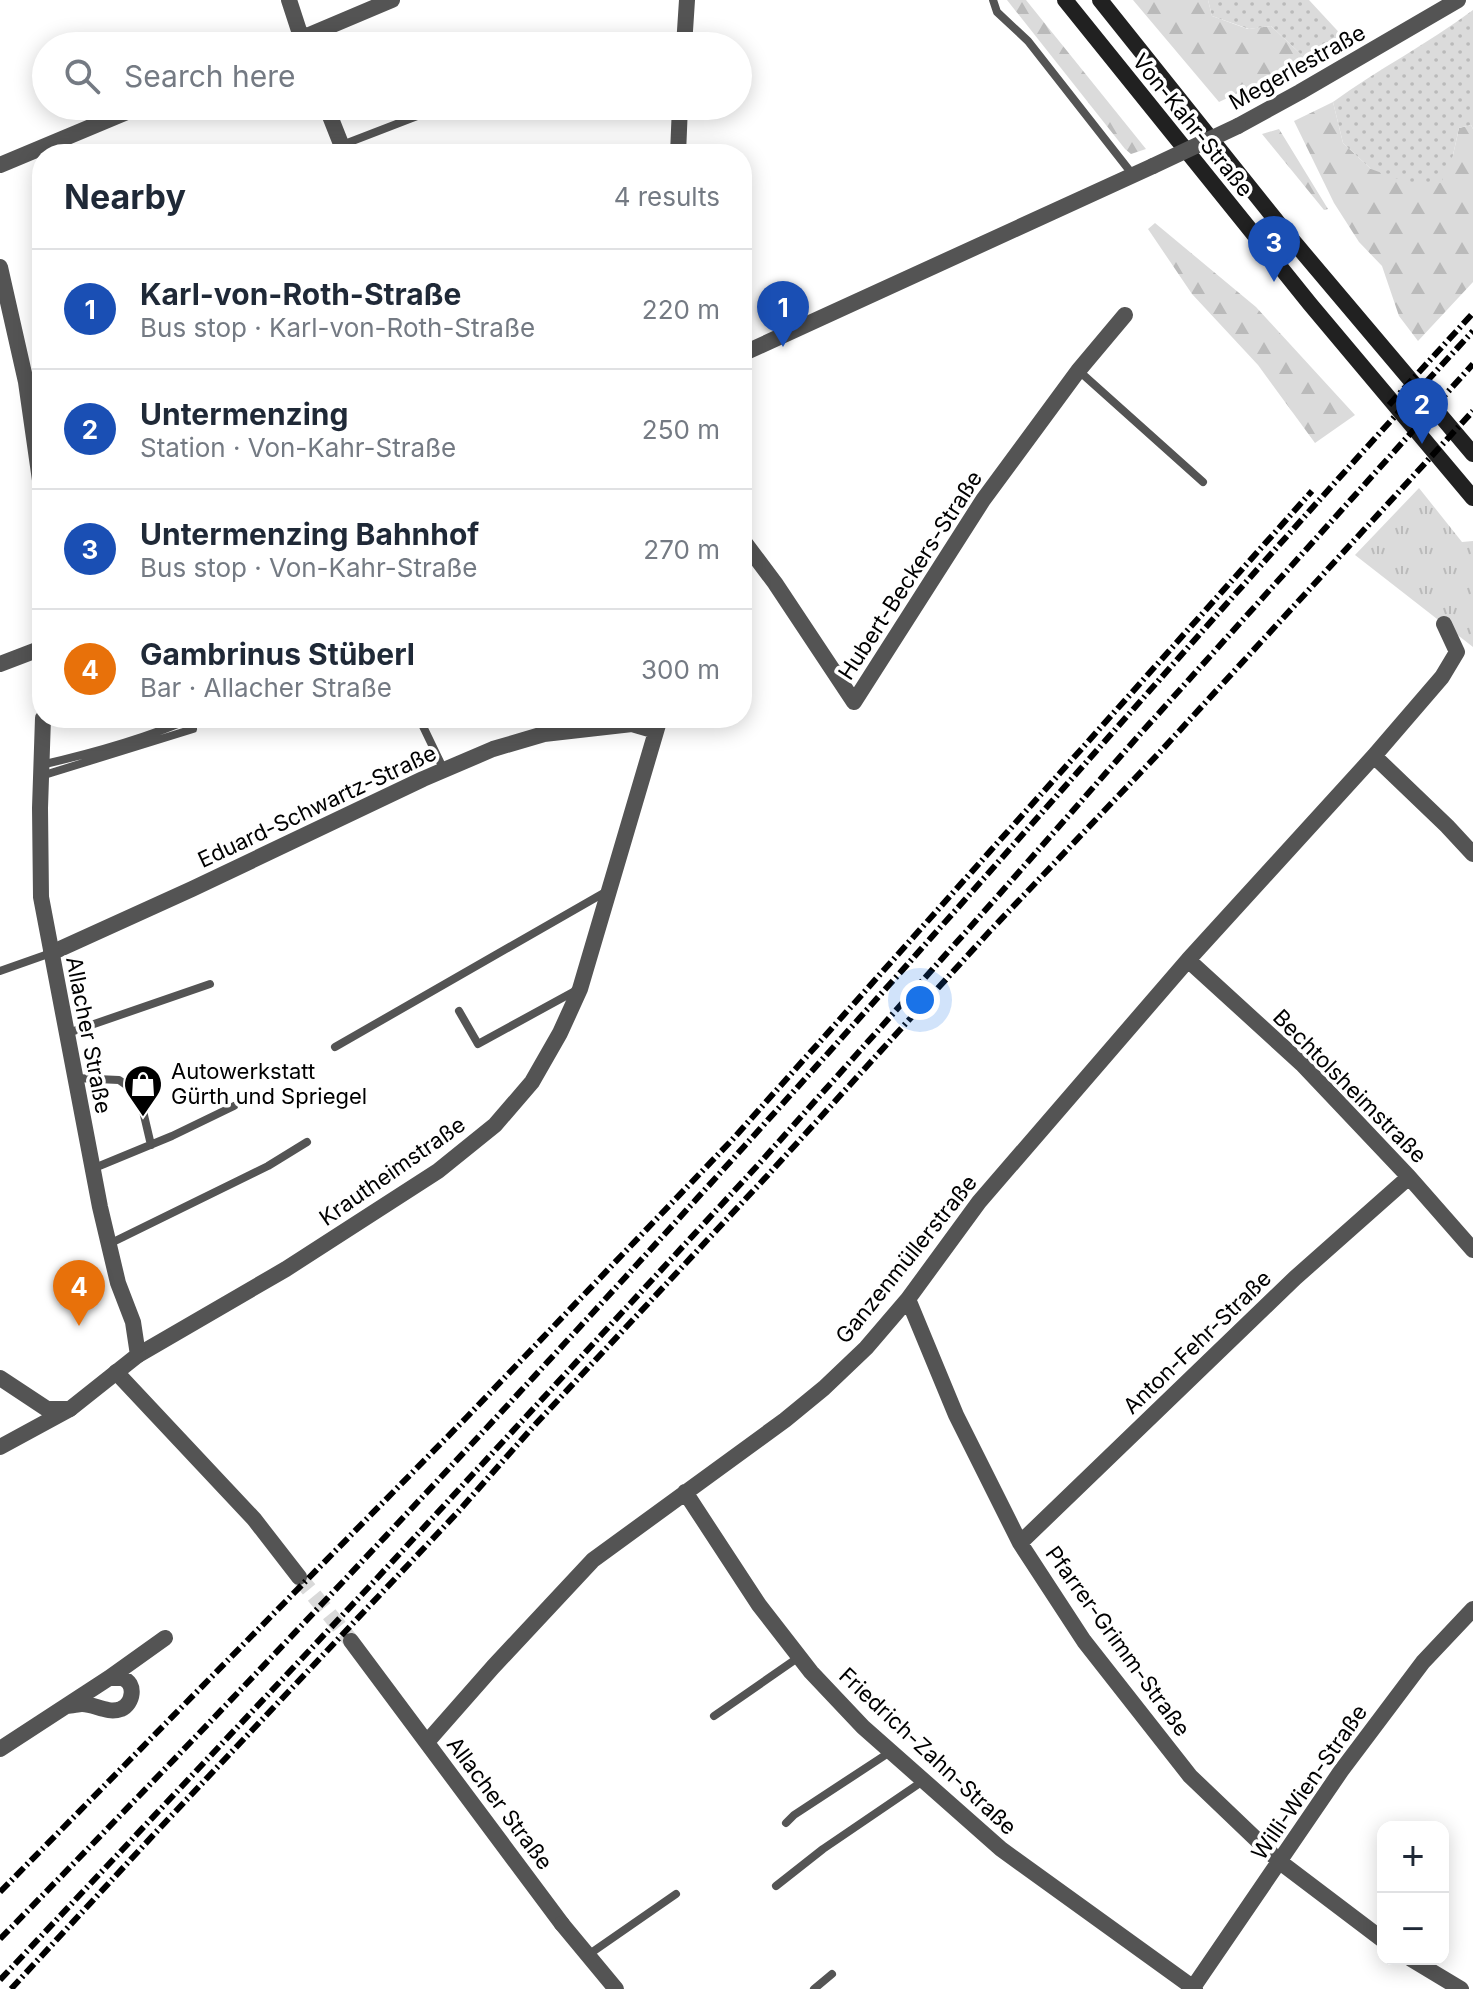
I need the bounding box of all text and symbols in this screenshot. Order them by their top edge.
street label: Megerlestraße [1224,19,1370,115]
search box [32,32,752,120]
street label: Von-Kahr-Straße [1127,48,1259,202]
icon: search [60,54,104,98]
text: Search here [124,58,296,94]
text: Nearby [64,176,186,217]
text: 4 results [614,181,720,212]
pin: 3 [1248,216,1300,282]
text: Karl-von-Roth-Straße [140,276,461,312]
pin: 1 [757,281,809,347]
text: 1 [84,294,96,325]
text: 220 m [642,294,720,325]
text: Bus stop · Karl-von-Roth-Straße [140,312,535,343]
pin: 2 [1396,378,1448,444]
text: Untermenzing [140,396,349,432]
text: 2 [82,414,98,445]
text: 250 m [642,414,720,445]
text: Station · Von-Kahr-Straße [140,432,456,463]
street label: Hubert-Beckers-Straße [833,466,987,684]
text: Untermenzing Bahnhof [140,516,479,552]
text: 3 [82,534,98,565]
text: 270 m [643,534,720,565]
text: Bus stop · Von-Kahr-Straße [140,552,477,583]
text: Gambrinus Stüberl [140,636,415,672]
text: 4 [81,654,99,685]
text: 300 m [641,654,720,685]
text: Bar · Allacher Straße [140,672,392,703]
street label: Eduard-Schwartz-Straße [194,739,440,873]
street label: Allacher Straße [61,954,117,1116]
your location [900,980,940,1020]
street label: Bechtolsheimstraße [1268,1004,1432,1168]
place label: Autowerkstatt Gürth und Spriegel [171,1058,367,1109]
shop icon: Autowerkstatt Gürth und Spriegel [122,1063,164,1118]
street label: Krautheimstraße [314,1111,470,1231]
street label: Ganzenmüllerstraße [830,1169,982,1349]
pin: 4 [53,1260,105,1326]
street label: Anton-Fehr-Straße [1118,1265,1276,1419]
street label: Pfarrer-Grimm-Straße [1040,1541,1196,1741]
street label: Friedrich-Zahn-Straße [834,1662,1022,1840]
street label: Willi-Wien-Straße [1246,1699,1372,1865]
street label: Allacher Straße [442,1732,558,1874]
map controls [1377,1821,1449,1965]
button: + [1377,1821,1449,1893]
button: − [1377,1893,1449,1965]

